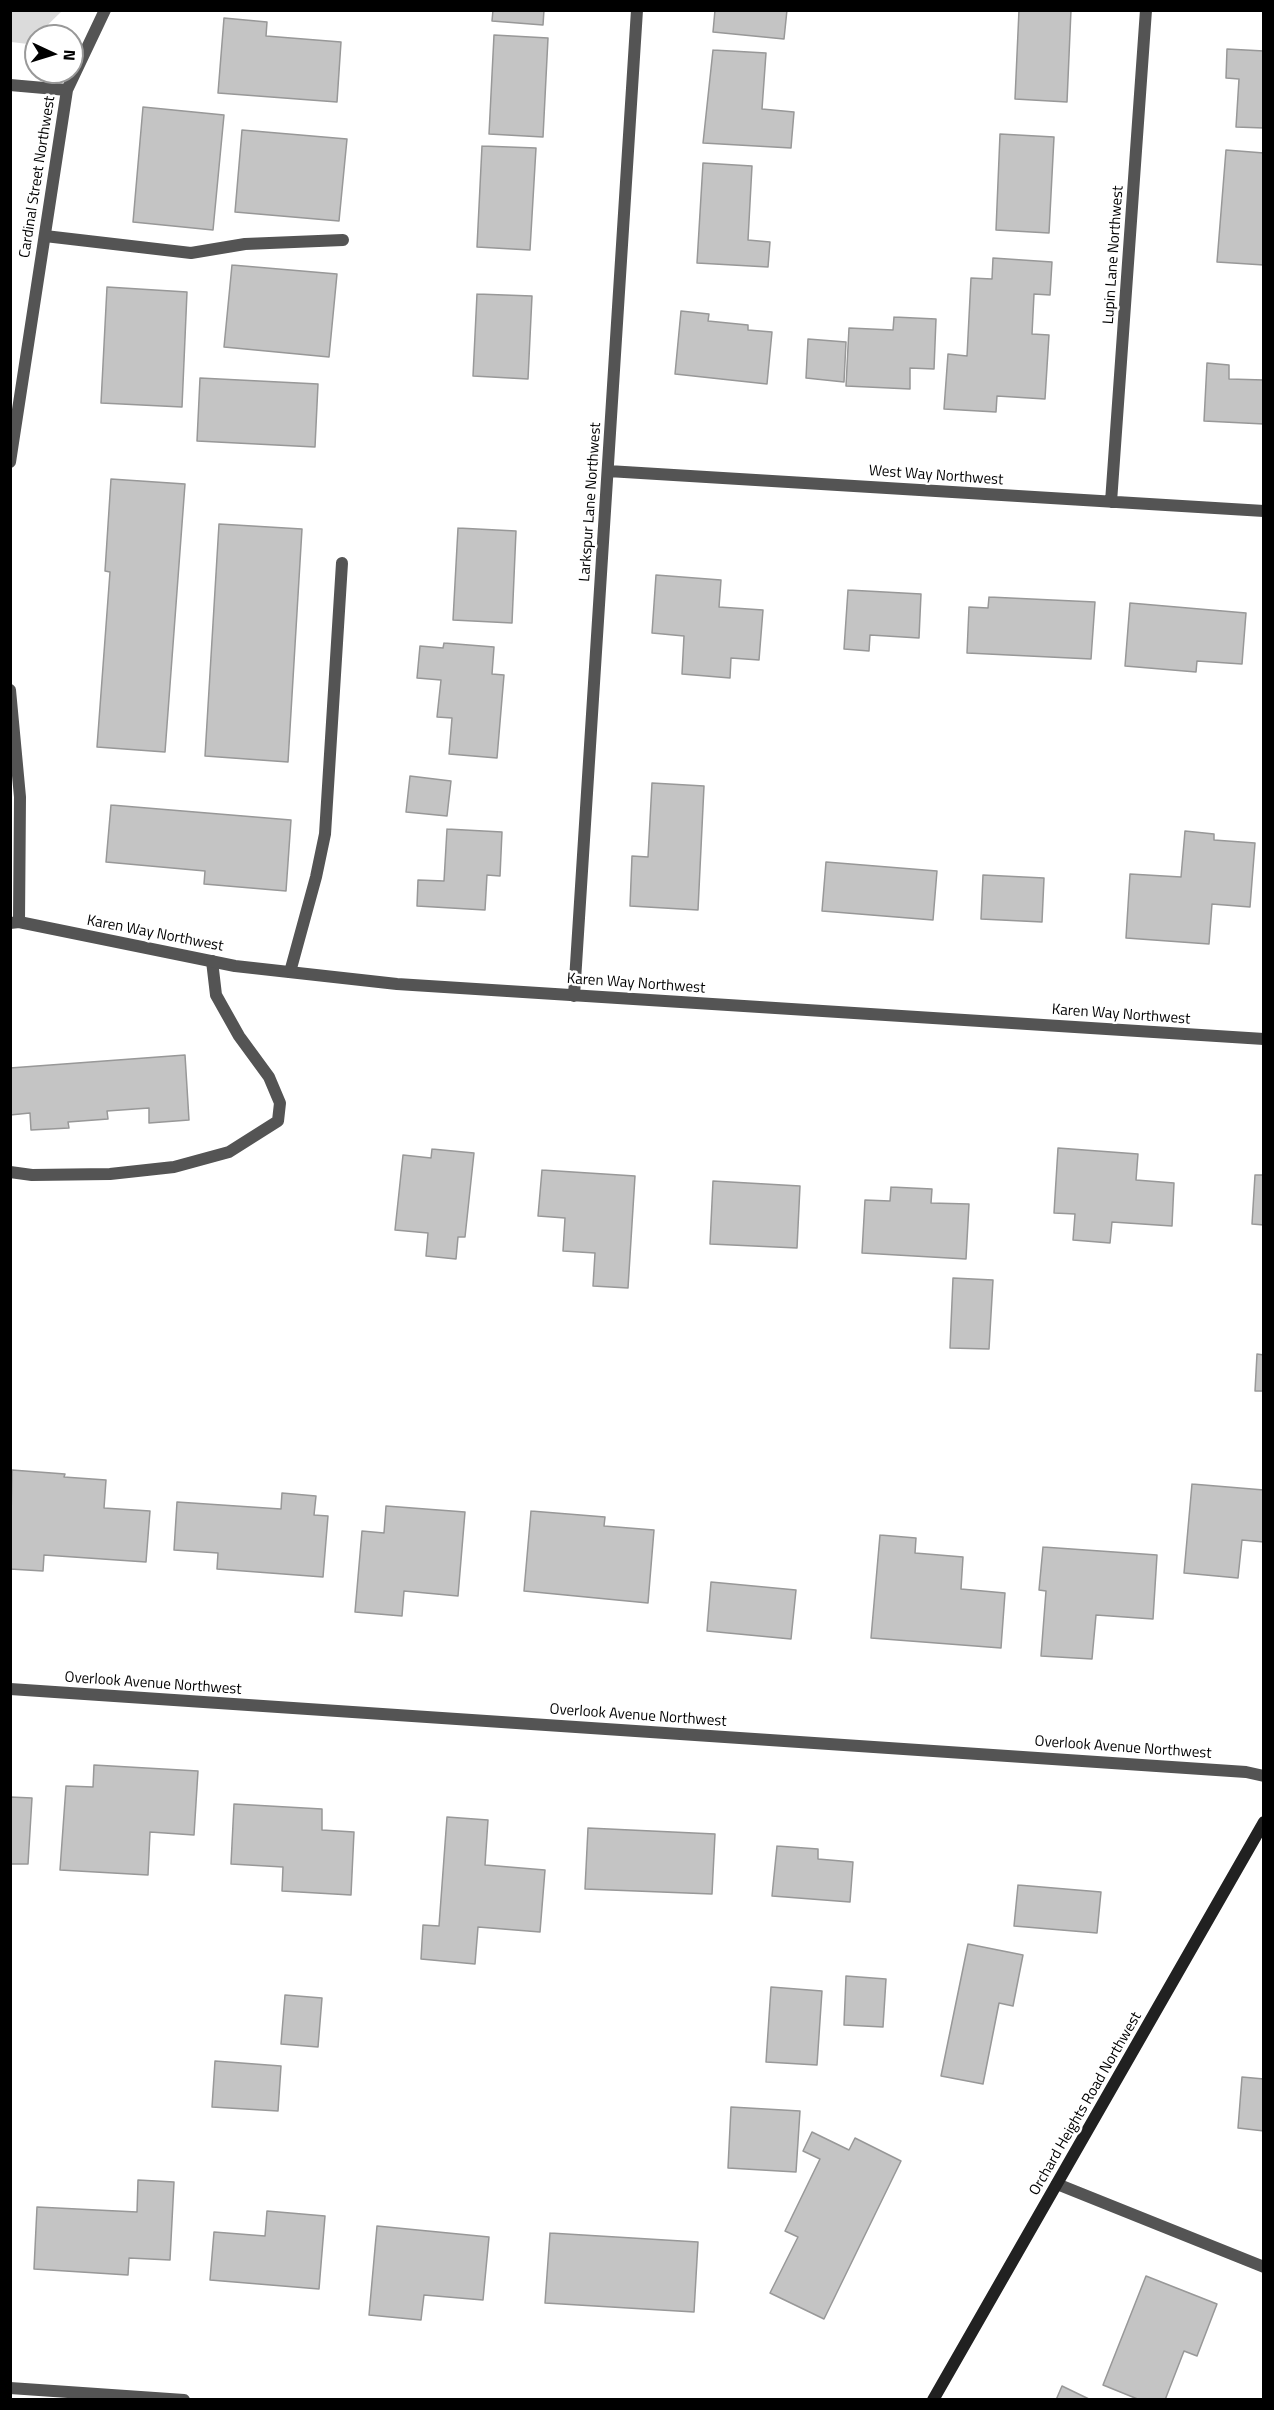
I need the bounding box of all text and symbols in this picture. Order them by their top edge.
north arrow [24,24,84,84]
text: N [58,49,82,61]
street label: Cardinal Street Northwest [16,95,60,259]
street label: Lupin Lane Northwest [1100,185,1128,325]
street label: Larkspur Lane Northwest [576,422,606,582]
street label: West Way Northwest [868,462,1004,490]
street label: Karen Way Northwest [85,912,225,956]
street label: Karen Way Northwest [566,970,706,998]
street label: Karen Way Northwest [1051,1001,1191,1029]
street label: Overlook Avenue Northwest [64,1669,242,1699]
street label: Overlook Avenue Northwest [549,1701,727,1731]
street label: Overlook Avenue Northwest [1034,1733,1212,1763]
street label: Orchard Heights Road Northwest [1026,2009,1146,2199]

